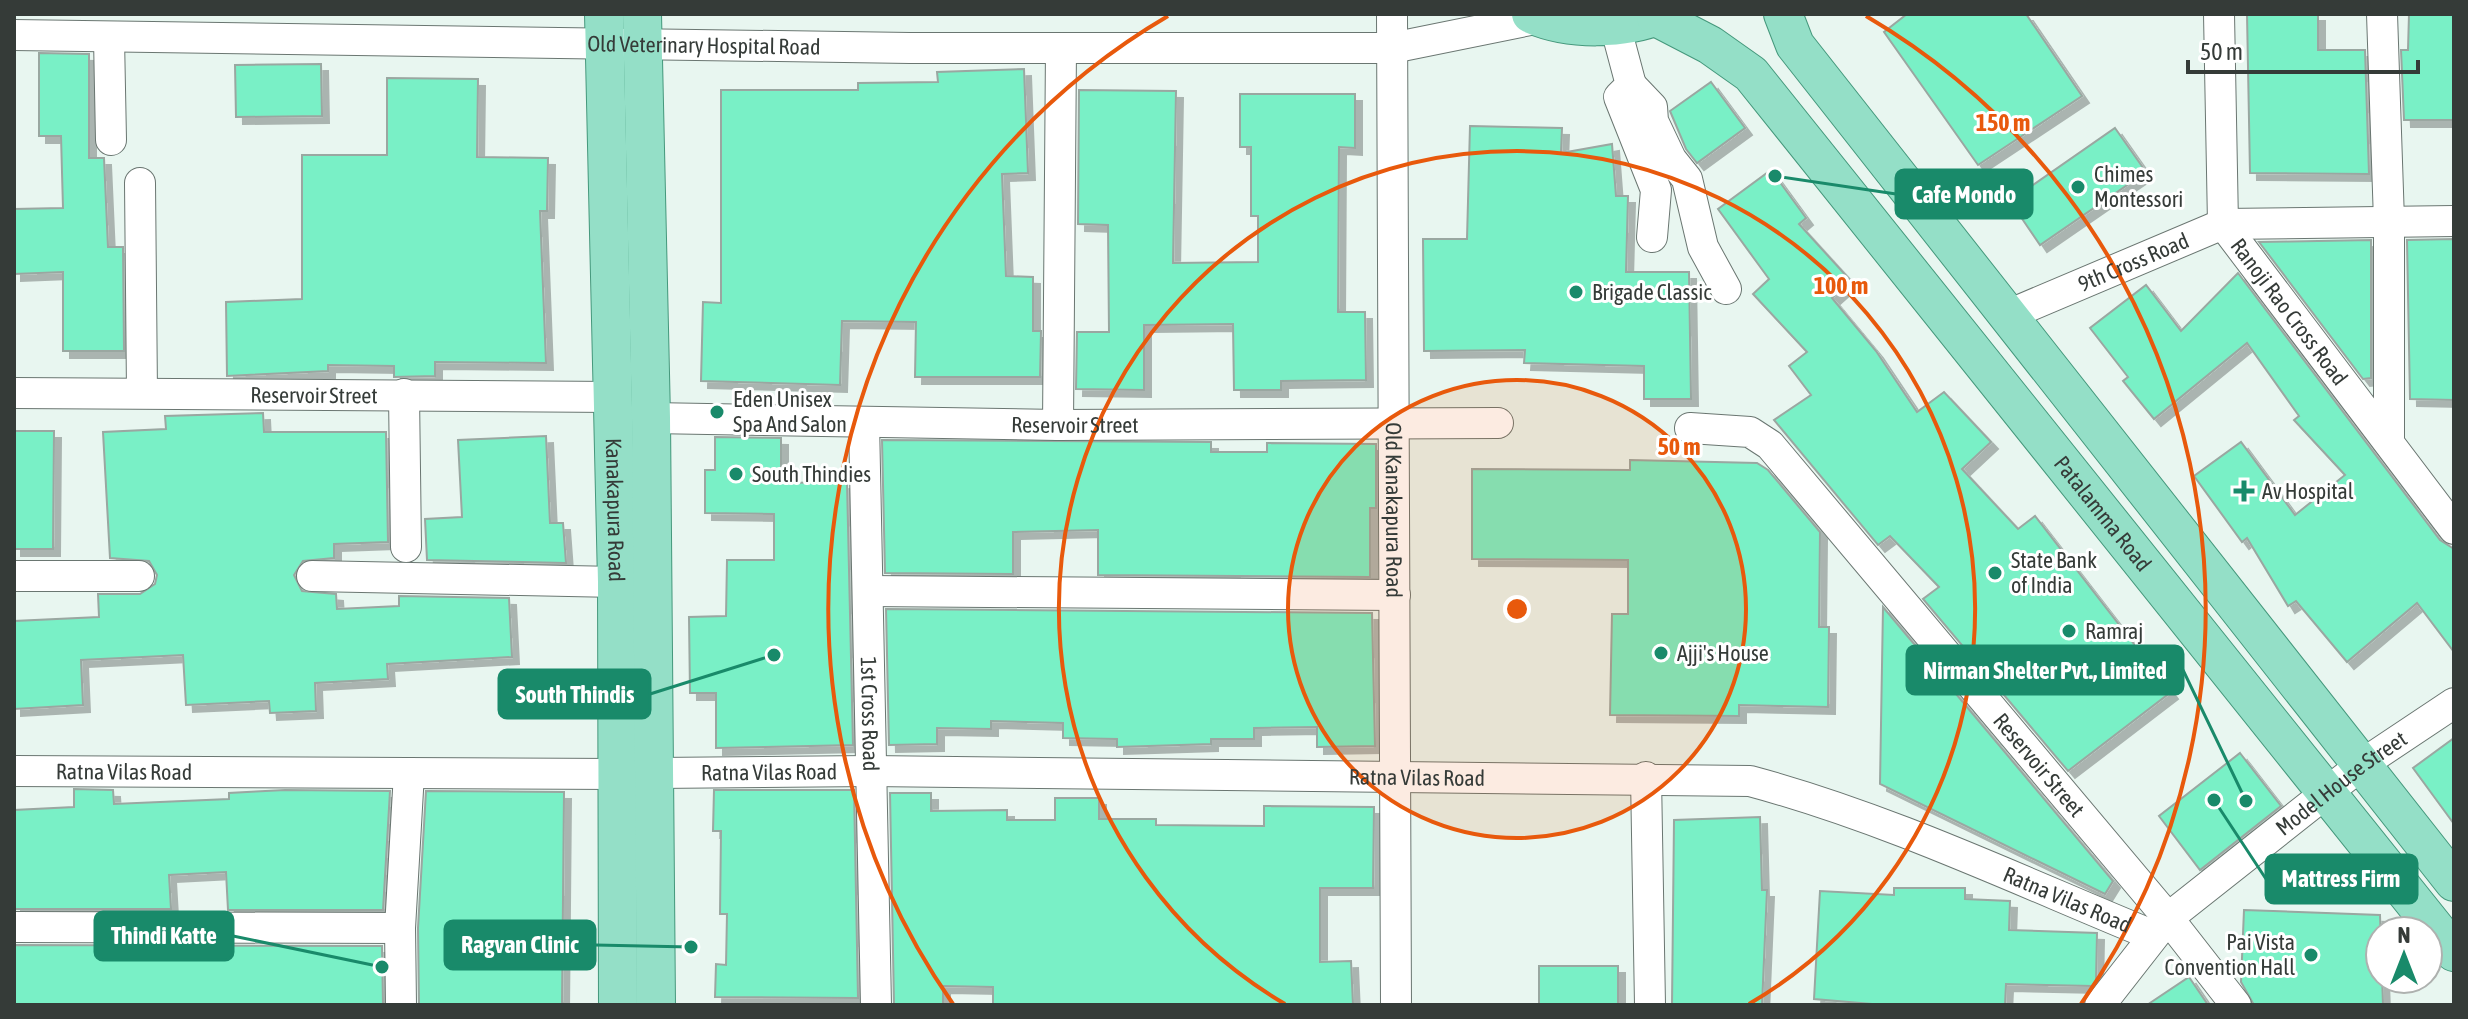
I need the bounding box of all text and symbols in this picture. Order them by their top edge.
scale bar [2188,24,2418,74]
street label: Old Veterinary Hospital Road [587,30,821,60]
text: 50 m [2200,38,2243,65]
text: 150 m [1976,109,2030,136]
place label: Chimes Montessori [2094,161,2183,212]
callout: Cafe Mondo [1896,170,2032,218]
marker: Chimes Montessori [2069,178,2087,196]
text: Cafe Mondo [1912,181,2016,208]
street label: 9th Cross Road [2074,227,2193,297]
street label: Ranoji Rao Cross Road [2225,233,2353,390]
text: 100 m [1814,272,1868,299]
place label: Brigade Classic [1592,279,1712,305]
marker: Brigade Classic [1567,283,1585,301]
street label: Reservoir Street [250,382,378,408]
place label: Eden Unisex Spa And Salon [733,386,847,437]
marker: Eden Unisex Spa And Salon [708,403,726,421]
street label: Reservoir Street [1011,411,1139,438]
street label: Old Kanakapura Road [1381,422,1407,598]
text: 50 m [1657,433,1701,460]
street label: Kanakapura Road [601,438,630,582]
street label: Patalamma Road [2049,451,2157,576]
place label: South Thindies [752,461,871,487]
marker: South Thindies [727,465,745,483]
place label: Av Hospital [2262,478,2354,504]
marker: Av Hospital [2233,480,2255,502]
place label: State Bank of India [2011,547,2097,598]
marker: State Bank of India [1986,564,2004,582]
centre of rings [1503,595,1531,623]
place label: Ramraj [2085,618,2143,644]
marker: Ramraj [2060,622,2078,640]
place label: Ajji's House [1677,640,1769,666]
marker: Ajji's House [1652,644,1670,662]
callout: Nirman Shelter Pvt., Limited [1907,646,2183,694]
street label: 1st Cross Road [856,656,884,772]
text: Nirman Shelter Pvt., Limited [1923,657,2167,684]
callout: South Thindis [499,670,650,718]
text: South Thindis [515,681,635,708]
street label: Reservoir Street [1988,708,2090,822]
street label: Model House Street [2270,725,2411,841]
street label: Ratna Vilas Road [56,758,192,785]
street label: Ratna Vilas Road [701,758,837,786]
street label: Ratna Vilas Road [1349,763,1485,791]
callout: Mattress Firm [2266,855,2417,903]
street label: Ratna Vilas Road [2000,861,2135,938]
text: Mattress Firm [2282,865,2400,892]
callout: Thindi Katte [95,912,233,960]
north arrow [2364,915,2444,995]
callout: Ragvan Clinic [445,921,595,969]
text: Thindi Katte [111,922,217,949]
text: N [2398,922,2410,948]
place label: Pai Vista Convention Hall [2164,929,2295,980]
text: Ragvan Clinic [461,931,579,958]
marker: Pai Vista Convention Hall [2302,946,2320,964]

